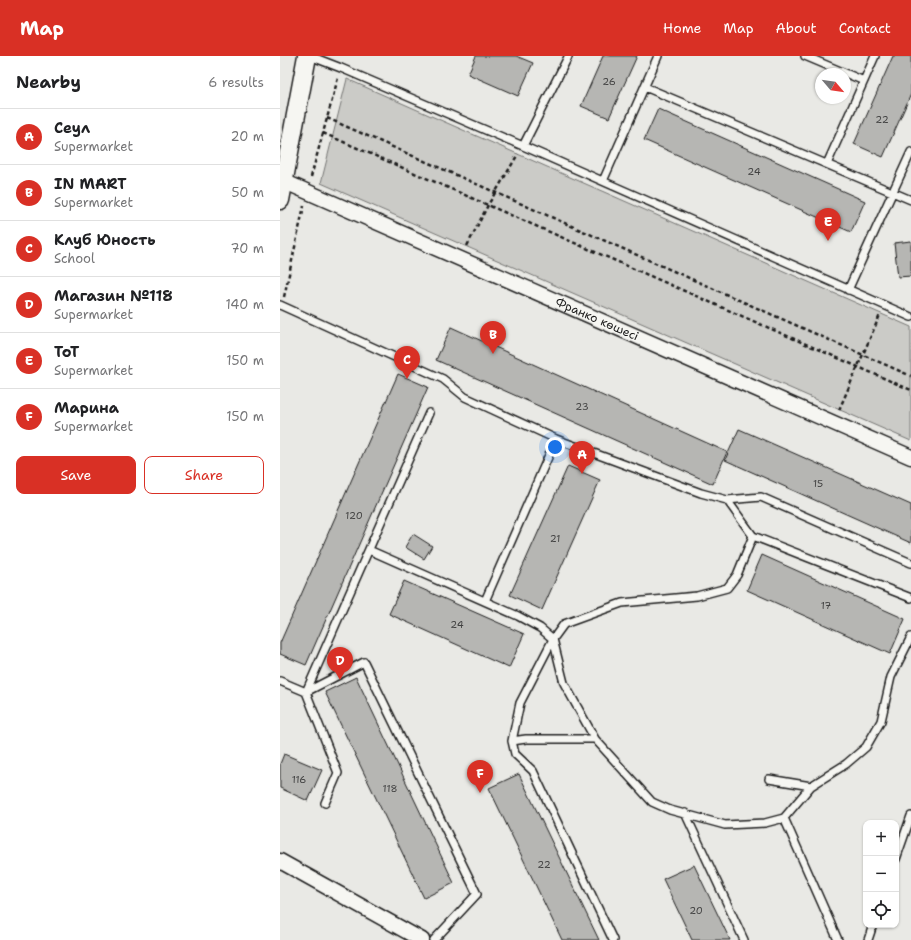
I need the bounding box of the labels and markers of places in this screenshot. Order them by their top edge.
pin: E [815,208,841,241]
pin: B [480,321,506,354]
pin: C [394,346,420,379]
pin: A [569,441,595,474]
pin: D [327,647,353,680]
pin: F [467,760,493,793]

